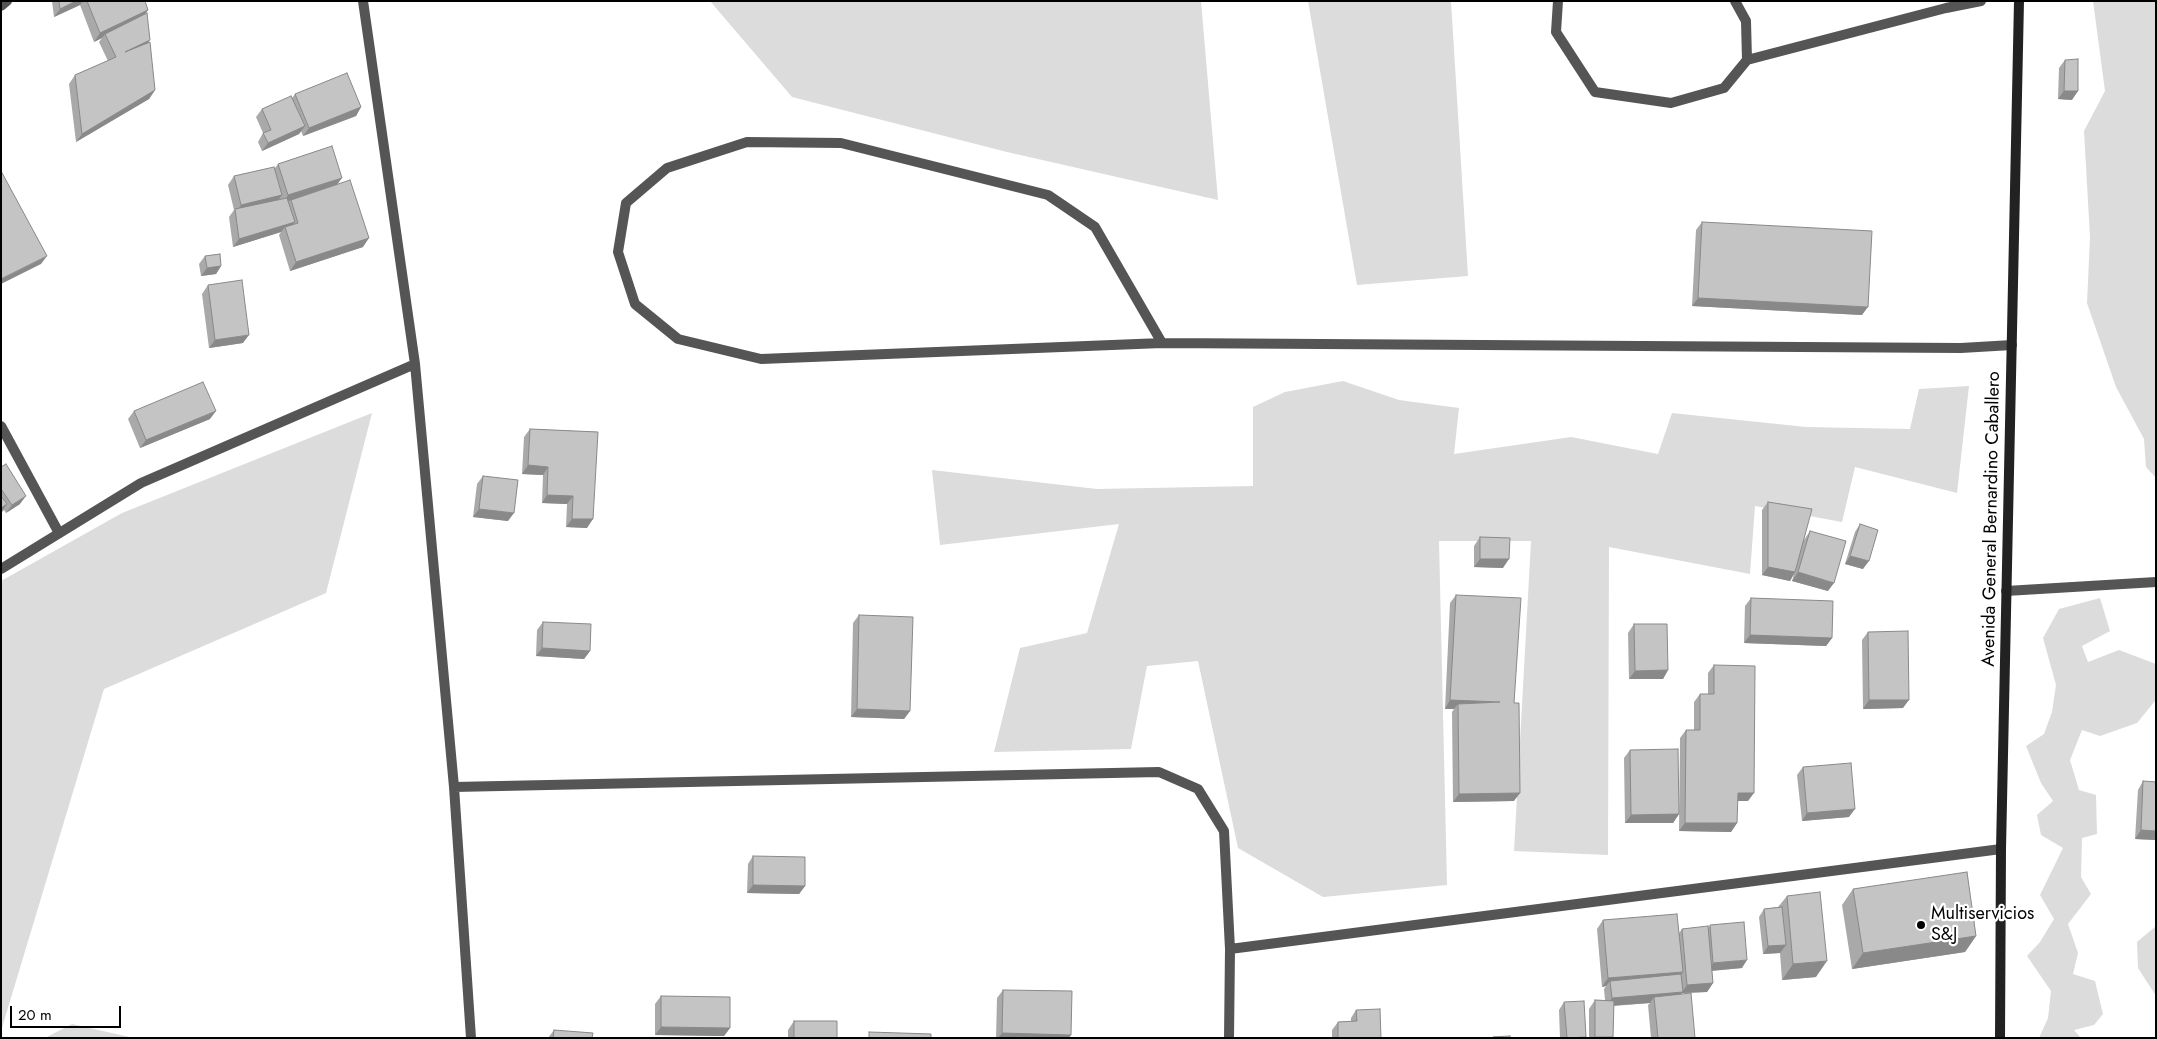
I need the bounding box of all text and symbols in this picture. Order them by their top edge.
street label: Avenida General Bernardino Caballero [1979,371,2005,667]
place label: Multiservicios S&J [1931,904,2034,946]
marker: Multiservicios S&J [1915,919,1927,931]
scale bar [12,996,124,1028]
text: 20 m [18,1004,52,1026]

